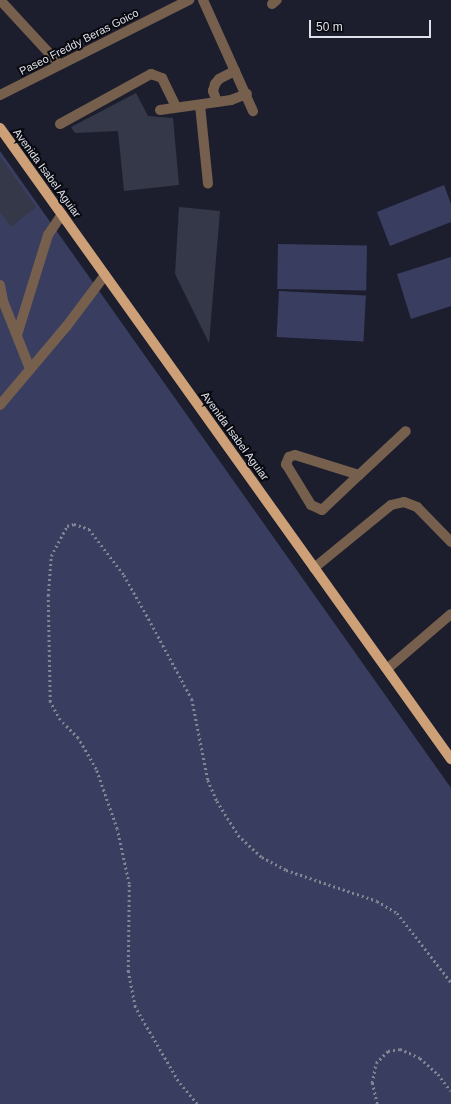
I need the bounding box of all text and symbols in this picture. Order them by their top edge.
street label: Paseo Freddy Beras Goico [17,6,141,78]
scale bar [311,12,433,38]
text: 50 m [316,20,343,34]
street label: Avenida Isabel Aguiar [10,126,84,220]
street label: Avenida Isabel Aguiar [198,389,272,483]

